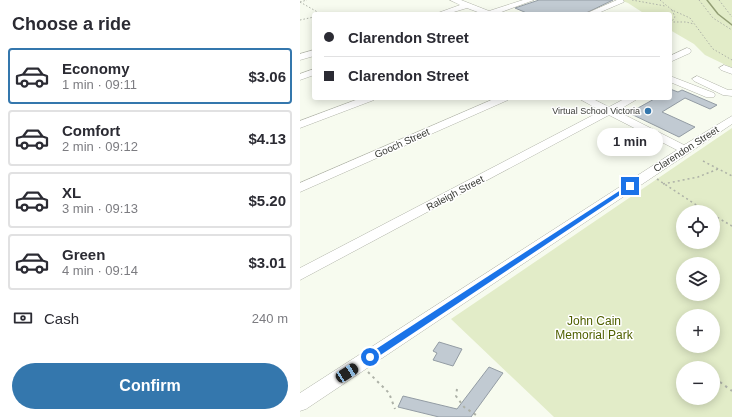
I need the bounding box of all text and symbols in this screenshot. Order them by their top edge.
text: Choose a ride [12,14,131,34]
text: Clarendon Street [348,29,469,46]
icon: car [14,58,50,94]
text: Economy [62,60,130,77]
text: Clarendon Street [348,67,469,84]
text: $3.06 [248,68,286,85]
text: 1 min · 09:11 [62,77,137,92]
place label: Virtual School Victoria [552,106,640,116]
marker: Virtual School Victoria [643,106,653,116]
icon: car [14,120,50,156]
text: Comfort [62,122,120,139]
street label: Clarendon Street [651,124,721,174]
street label: Gooch Street [373,126,431,160]
callout: 1 min [597,128,663,156]
text: $4.13 [248,130,286,147]
text: 1 min [613,134,647,149]
text: 2 min · 09:12 [62,139,138,154]
street label: Raleigh Street [424,173,486,213]
route end [621,177,639,195]
icon: car [14,182,50,218]
text: XL [62,184,81,201]
text: $5.20 [248,192,286,209]
text: 3 min · 09:13 [62,201,138,216]
map controls [676,205,720,405]
button: locate [676,205,720,249]
icon: car [14,244,50,280]
text: Green [62,246,105,263]
text: $3.01 [248,254,286,271]
button: layers [676,257,720,301]
text: 4 min · 09:14 [62,263,138,278]
icon: cash [12,307,34,329]
button: + [676,309,720,353]
text: Cash [44,310,79,327]
text: 240 m [252,311,288,326]
park label: John Cain Memorial Park [555,314,634,342]
route start [361,348,379,366]
car [334,361,360,385]
button: − [676,361,720,405]
button: Confirm [12,363,288,409]

